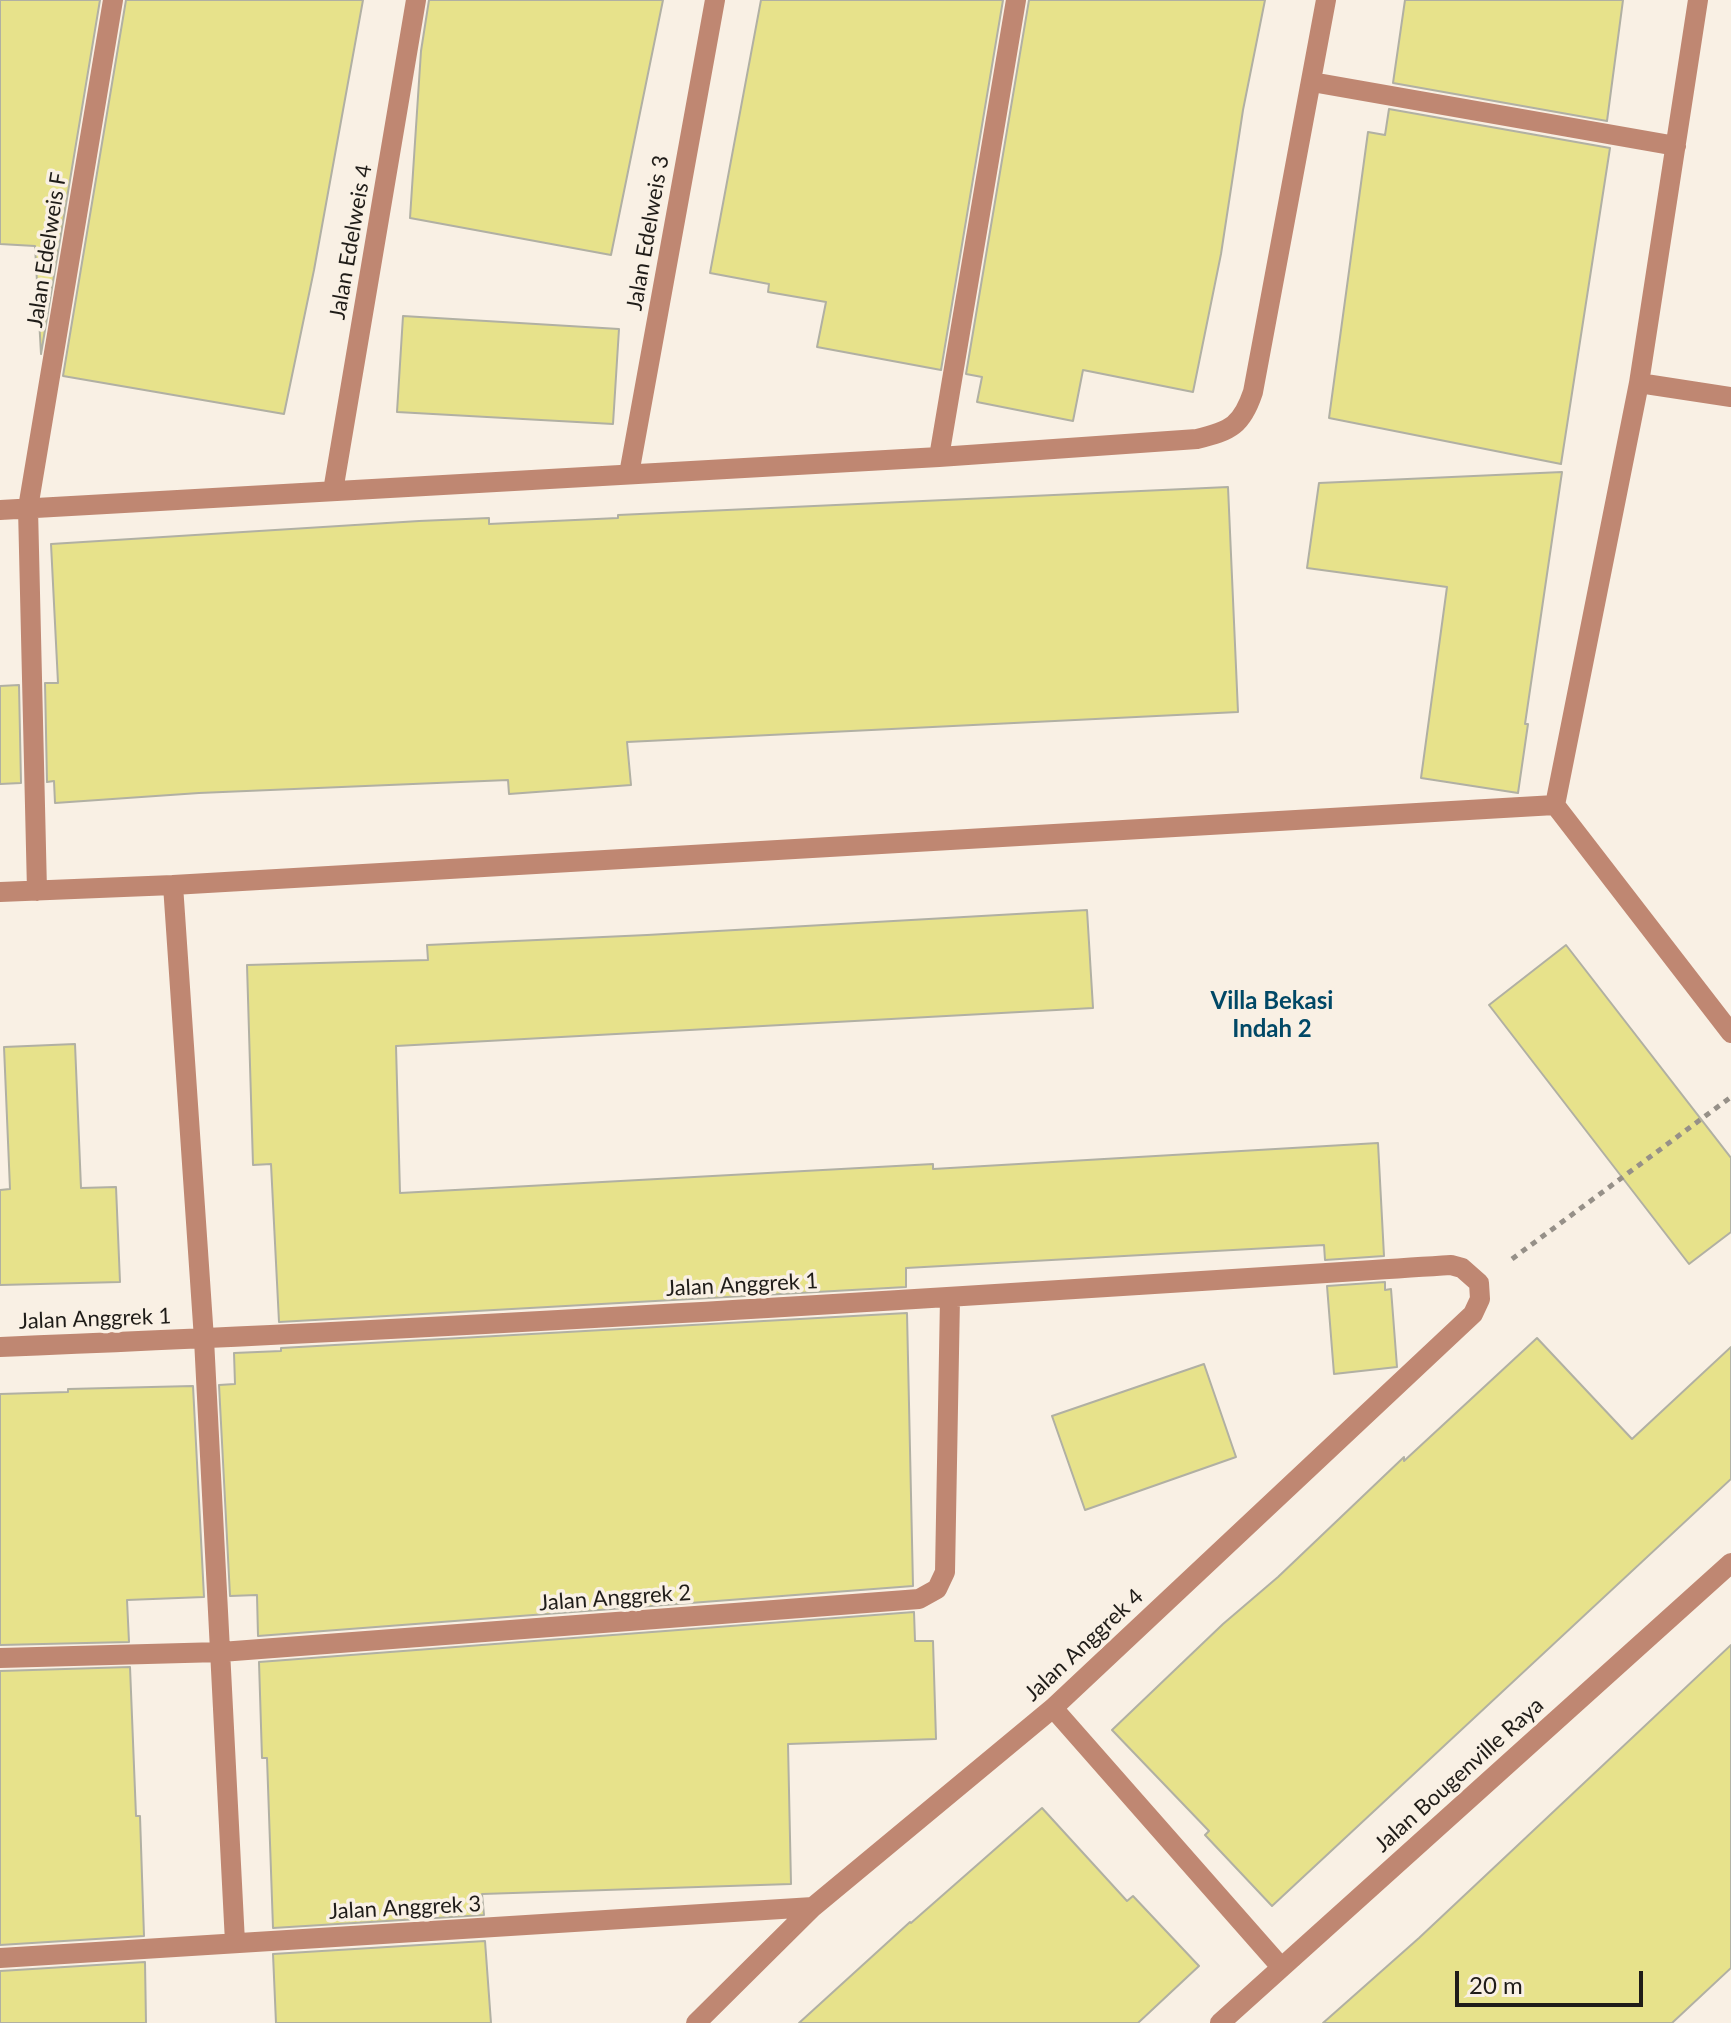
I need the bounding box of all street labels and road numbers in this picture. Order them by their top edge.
street label: Jalan Edelweis 3 [621,153,675,313]
street label: Jalan Edelweis 4 [324,162,378,322]
street label: Jalan Edelweis F [22,170,72,330]
street label: Jalan Anggrek 1 [665,1268,819,1302]
street label: Jalan Anggrek 1 [18,1303,172,1335]
street label: Jalan Anggrek 2 [538,1580,692,1616]
street label: Jalan Anggrek 4 [1019,1583,1149,1707]
street label: Jalan Bougenville Raya [1369,1692,1549,1858]
street label: Jalan Anggrek 3 [328,1891,482,1925]

